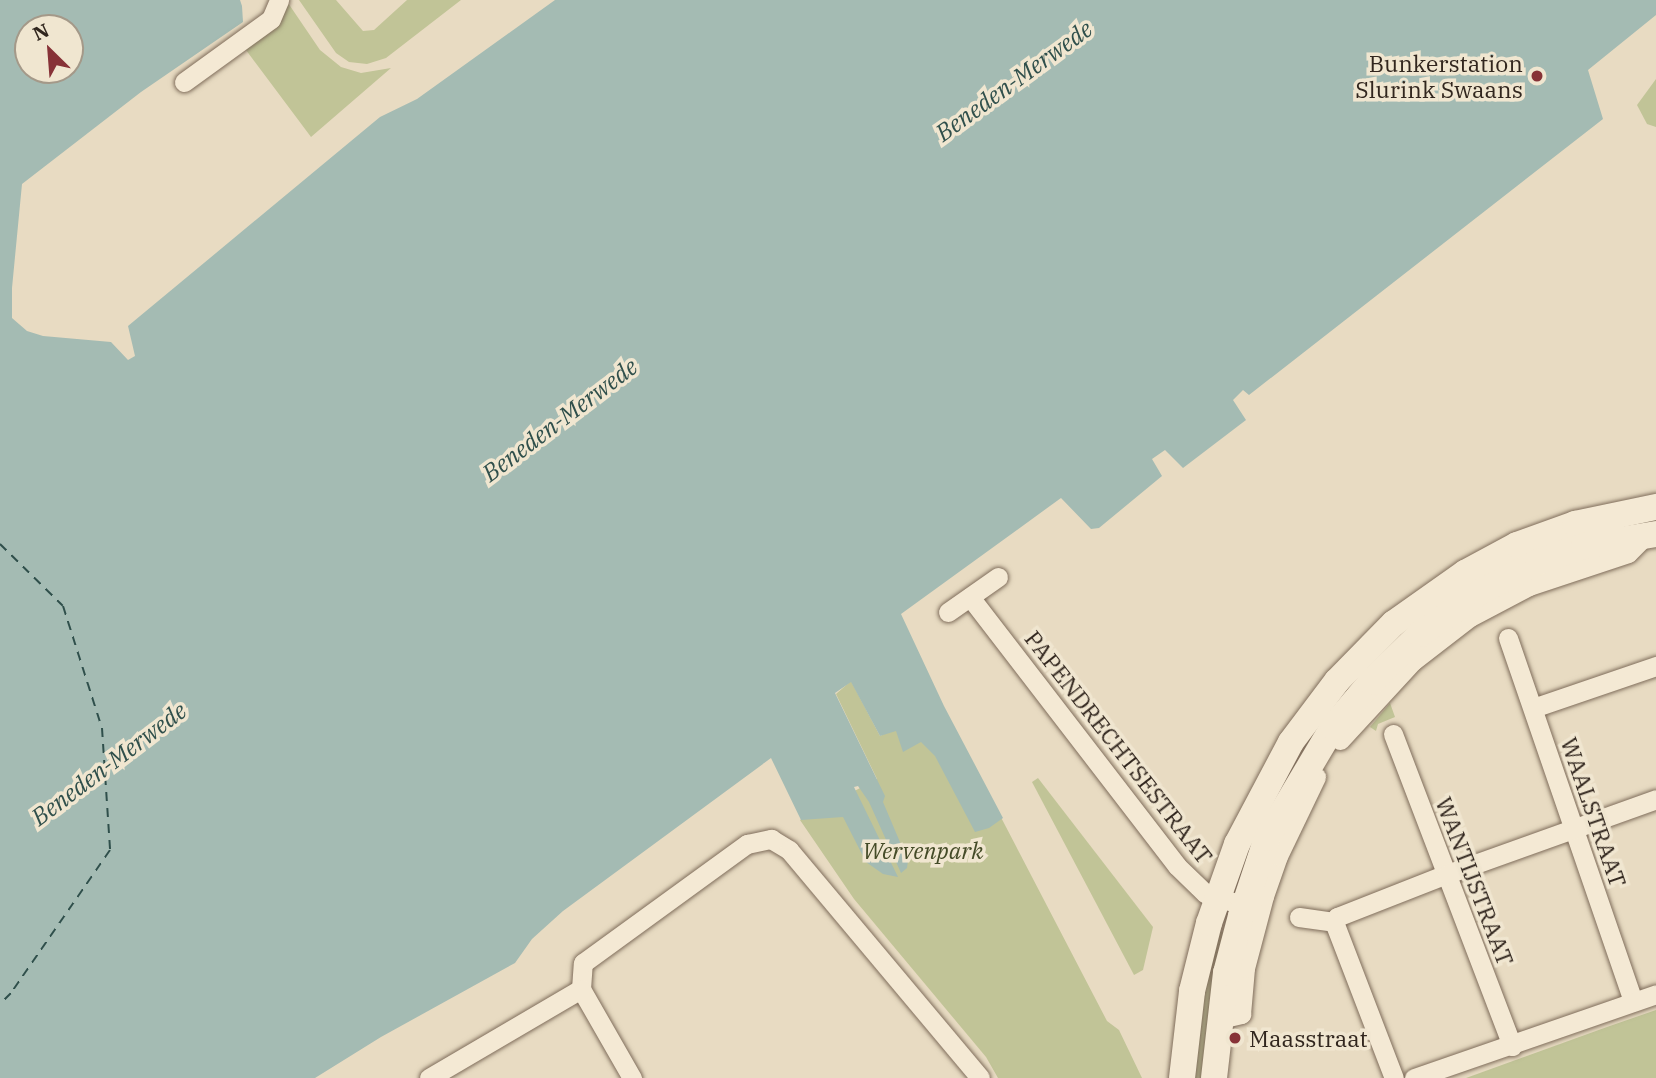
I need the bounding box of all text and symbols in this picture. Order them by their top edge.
north arrow [14,14,84,84]
water label: Beneden-Merwede [930,14,1098,148]
text: N [29,18,53,46]
place label: Bunkerstation Slurink Swaans [1355,49,1523,103]
marker: Bunkerstation Slurink Swaans [1529,68,1545,84]
water label: Beneden-Merwede [477,352,643,488]
street label: PAPENDRECHTSESTRAAT [1019,625,1219,869]
water label: Beneden-Merwede [26,696,192,832]
street label: WAALSTRAAT [1555,733,1633,891]
street label: WANTIJSTRAAT [1430,793,1520,969]
park label: Wervenpark [862,836,984,864]
place label: Maasstraat [1249,1024,1368,1052]
marker: Maasstraat [1227,1030,1243,1046]

